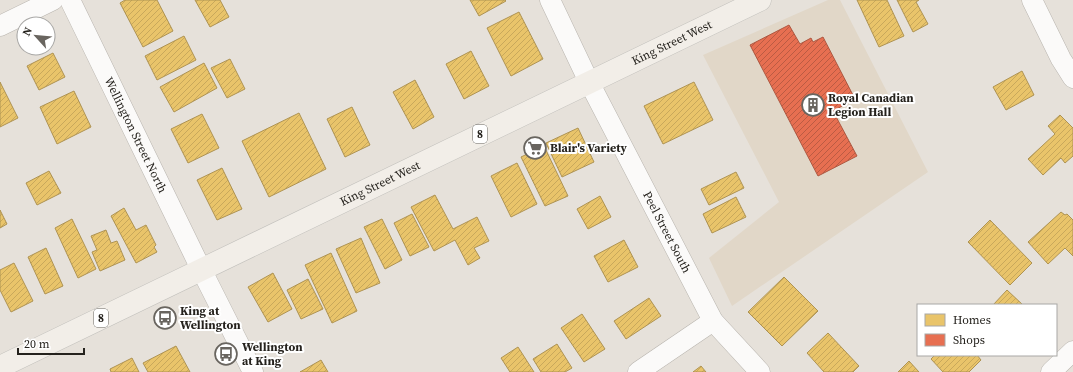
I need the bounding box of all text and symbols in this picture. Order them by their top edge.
north arrow [16,16,56,56]
street label: King Street West [629,16,715,69]
text: N [19,25,36,39]
street label: Wellington Street North [101,74,171,196]
place label: Royal Canadian Legion Hall [828,90,914,120]
building icon: Royal Canadian Legion Hall [800,92,826,118]
road number: 8 [473,125,487,143]
supermarket icon: Blair's Variety [522,135,548,161]
place label: Blair's Variety [550,140,628,156]
street label: King Street West [337,157,423,210]
street label: Peel Street South [639,189,695,276]
place label: King at Wellington [180,303,241,333]
legend [917,304,1057,356]
bus stop icon: King at Wellington [152,305,178,331]
road number: 8 [94,309,108,327]
text: Homes [953,312,991,328]
scale bar [18,330,84,356]
text: Shops [953,332,985,348]
text: 20 m [24,336,50,352]
place label: Wellington at King [242,339,303,369]
bus stop icon: Wellington at King [213,341,239,367]

